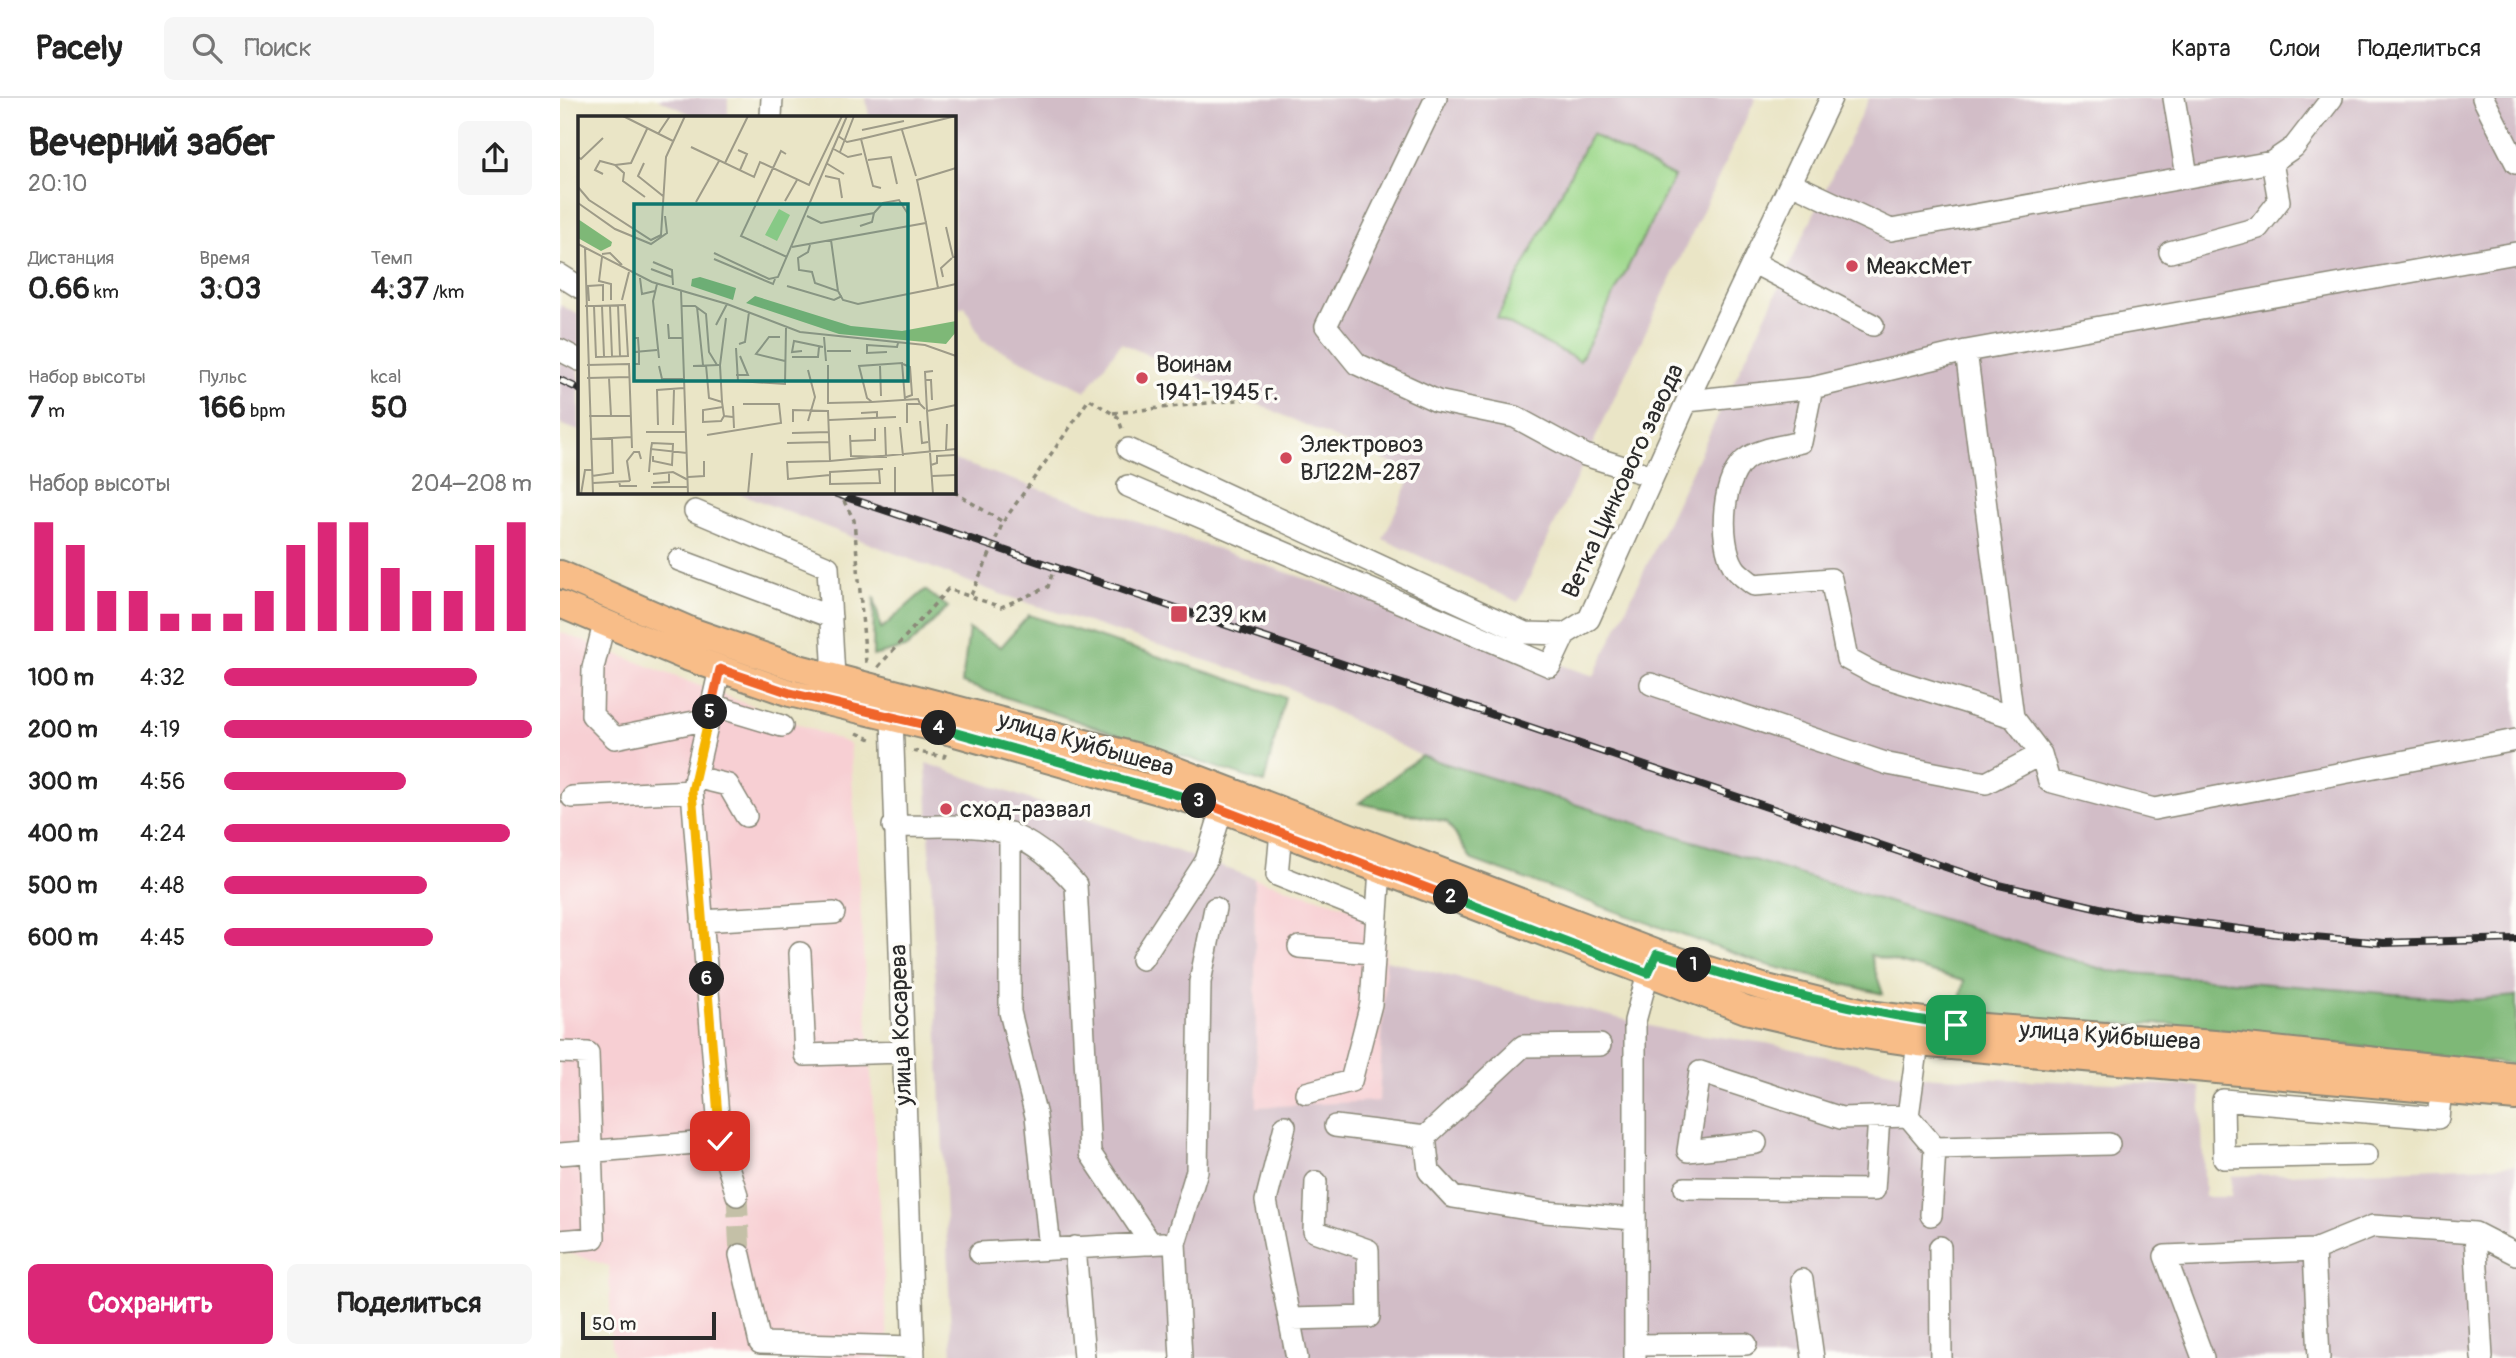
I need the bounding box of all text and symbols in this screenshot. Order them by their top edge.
search box [164,17,654,80]
text: Pacely [35,28,122,69]
icon: search [188,29,226,67]
text: Поиск [244,32,312,64]
text: Карта [2171,34,2231,63]
text: Слои [2269,34,2320,63]
text: Поделиться [2358,34,2481,63]
inset map [578,116,956,494]
text: Вечерний забег [28,119,275,167]
button: share [458,121,532,195]
text: 20:10 [28,169,87,198]
text: Дистанция [28,246,114,270]
text: Время [199,246,250,270]
text: Темп [371,246,413,270]
place label: МеаксМет [1866,252,1972,281]
marker: МеаксМет [1844,258,1860,274]
text: 0.66 [28,270,90,307]
text: 3:03 [199,270,261,307]
text: 4:37 [371,270,429,307]
text: km [90,280,119,304]
text: /km [429,280,464,304]
place label: Воинам 1941-1945 г. [1156,350,1279,407]
street label: Ветка Цинкового завода [1556,359,1690,603]
text: Набор высоты [28,365,146,389]
text: Пульс [199,365,247,389]
text: kcal [371,365,402,389]
marker: Воинам 1941-1945 г. [1134,370,1150,386]
text: 7 [28,389,44,426]
text: 166 [199,389,246,426]
text: 50 [371,389,407,426]
text: m [44,399,65,423]
text: bpm [246,399,285,423]
place label: Электровоз ВЛ22М-287 [1300,430,1424,487]
marker: Электровоз ВЛ22М-287 [1278,450,1294,466]
text: Набор высоты [28,469,170,498]
text: 204–208 m [411,469,532,498]
place label: 239 км [1195,600,1267,629]
marker: 239 км [1169,604,1189,624]
text: 100 m [28,663,94,692]
text: 4:32 [140,663,185,692]
pin: 5 [692,694,728,730]
text: 5 [704,699,715,723]
street label: улица Куйбышева [994,705,1177,783]
pin: 4 [922,710,956,746]
text: 200 m [28,715,98,744]
text: 4:19 [140,715,180,744]
text: 4 [933,715,944,739]
text: 300 m [28,767,98,796]
text: 4:56 [140,767,185,796]
pin: 3 [1182,784,1216,818]
text: 3 [1193,788,1204,812]
place label: сход-развал [960,795,1091,824]
marker: сход-развал [938,801,954,817]
text: 400 m [28,819,98,848]
text: 4:24 [140,819,186,848]
text: 500 m [28,871,97,900]
text: 4:48 [140,871,184,900]
pin: 2 [1434,880,1468,914]
text: 2 [1445,884,1456,908]
text: 600 m [28,923,98,952]
text: 4:45 [140,923,185,952]
street label: улица Косарева [884,944,918,1107]
pin: 1 [1676,948,1712,982]
text: 1 [1690,952,1697,976]
pin: 6 [690,962,724,996]
text: 6 [701,966,712,990]
pin [1926,995,1986,1055]
icon: arrive [1937,1006,1975,1044]
street label: улица Куйбышева [2017,1015,2202,1057]
pin [690,1111,750,1171]
icon: check [701,1122,739,1160]
button: Сохранить [28,1264,273,1344]
button: Поделиться [287,1264,532,1344]
scale bar [581,1309,716,1341]
text: 50 m [592,1312,636,1336]

